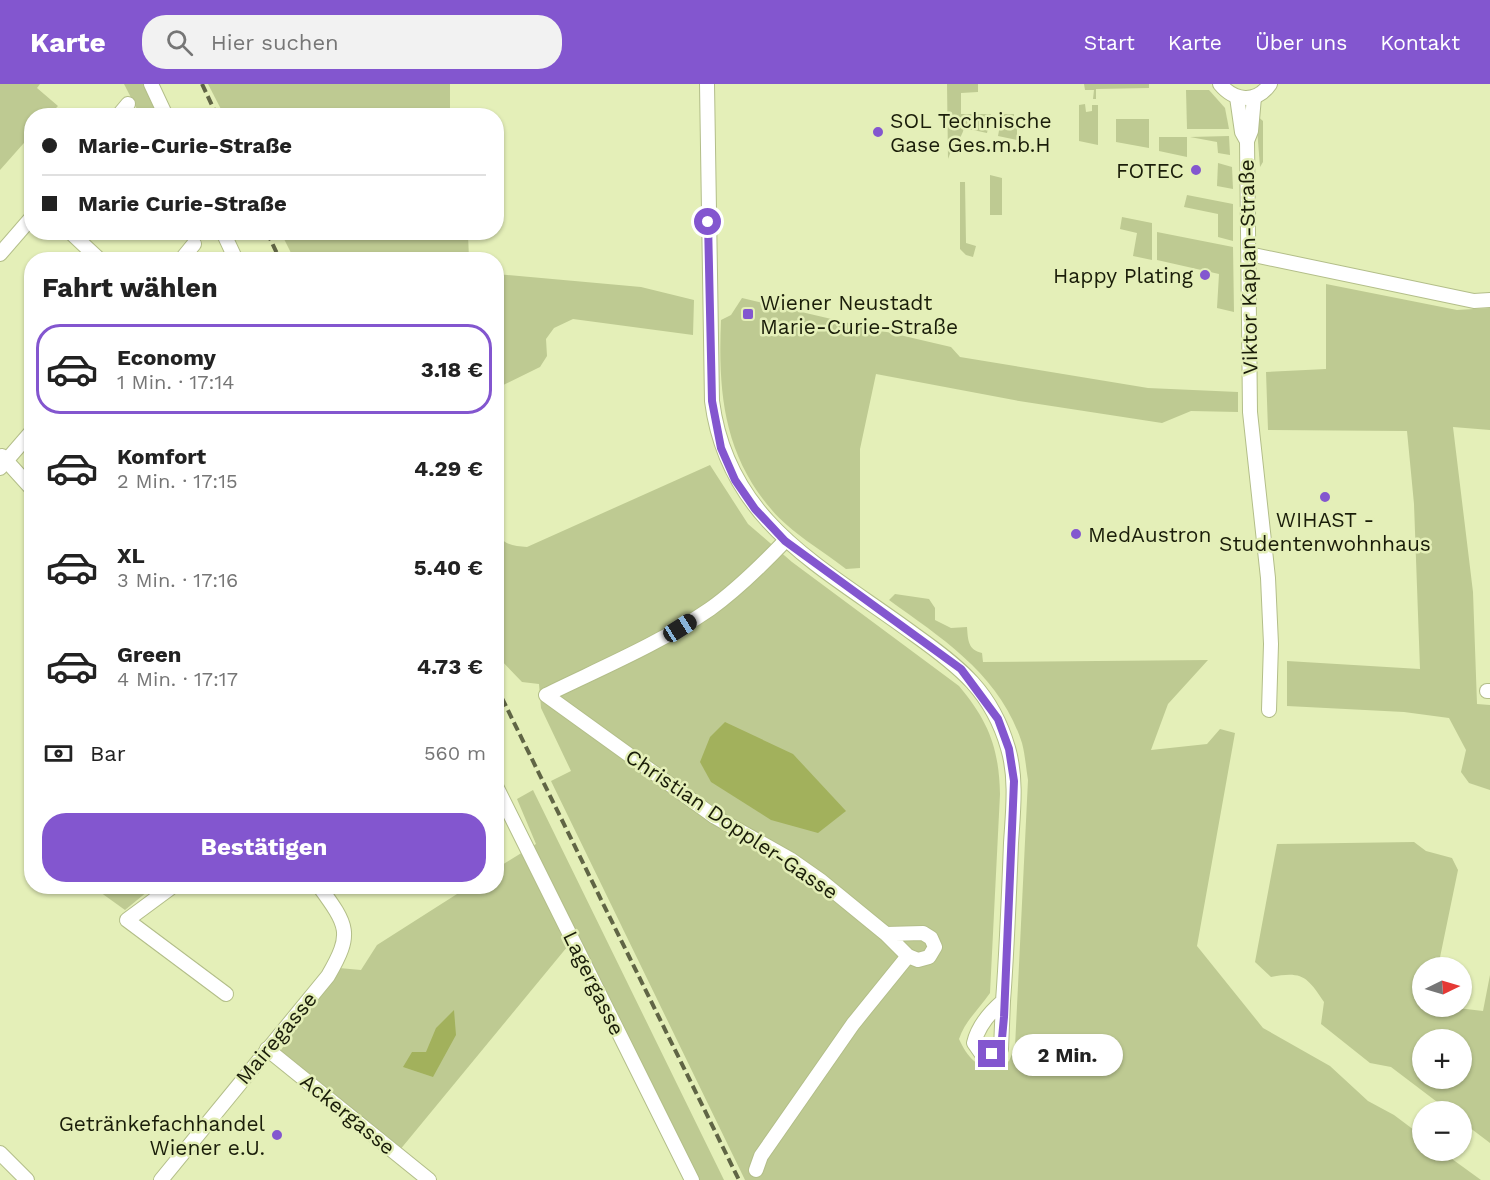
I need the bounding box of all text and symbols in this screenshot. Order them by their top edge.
search box [142,15,562,69]
text: Karte [30,26,106,59]
icon: search [163,26,196,59]
text: Hier suchen [211,30,339,55]
text: Start [1084,30,1135,55]
text: Karte [1168,30,1222,55]
text: Über uns [1255,30,1347,55]
text: Kontakt [1380,30,1460,55]
place label: SOL Technische Gase Ges.m.b.H [890,108,1052,157]
marker: SOL Technische Gase Ges.m.b.H [871,125,885,139]
text: Marie-Curie-Straße [78,133,292,158]
place label: FOTEC [1116,158,1184,183]
street label: Viktor Kaplan-Straße [1234,159,1262,375]
marker: FOTEC [1189,163,1203,177]
text: Marie Curie-Straße [78,191,287,216]
route start [694,208,721,235]
place label: Happy Plating [1053,263,1194,288]
marker: Happy Plating [1198,268,1212,282]
text: Fahrt wählen [42,272,218,304]
place label: Wiener Neustadt Marie-Curie-Straße [760,290,958,339]
marker: Wiener Neustadt Marie-Curie-Straße [741,307,755,321]
icon: car [45,342,99,396]
text: Economy [117,345,216,370]
text: 3.18 € [421,357,483,382]
text: 1 Min. · 17:14 [117,370,234,394]
icon: car [45,441,99,495]
text: Komfort [117,444,206,469]
text: 4.29 € [414,456,483,481]
text: 2 Min. · 17:15 [117,469,238,493]
marker: WIHAST - Studentenwohnhaus [1318,490,1332,504]
place label: WIHAST - Studentenwohnhaus [1219,507,1431,556]
place label: MedAustron [1088,522,1211,547]
marker: MedAustron [1069,527,1083,541]
icon: car [45,540,99,594]
text: XL [117,543,145,568]
text: 5.40 € [414,555,483,580]
text: 3 Min. · 17:16 [117,568,238,592]
car [660,611,700,645]
icon: car [45,639,99,693]
text: Green [117,642,181,667]
text: 4.73 € [417,654,483,679]
text: 4 Min. · 17:17 [117,667,238,691]
icon: cash [42,737,75,770]
text: Bar [90,741,126,766]
text: 560 m [424,741,486,765]
street label: Christian Doppler-Gasse [621,744,843,904]
button: Bestätigen [42,813,486,882]
street label: Lagergasse [558,927,630,1039]
north arrow [1412,957,1472,1017]
map controls [1412,957,1472,1161]
street label: Mairegasse [230,987,322,1089]
button: + [1412,1029,1472,1089]
callout: 2 Min. [1013,1033,1124,1075]
route end [978,1040,1005,1067]
text: 2 Min. [1038,1043,1097,1067]
street label: Ackergasse [296,1068,400,1160]
button: − [1412,1101,1472,1161]
place label: Getränkefachhandel Wiener e.U. [59,1111,266,1160]
marker: Getränkefachhandel Wiener e.U. [270,1128,284,1142]

